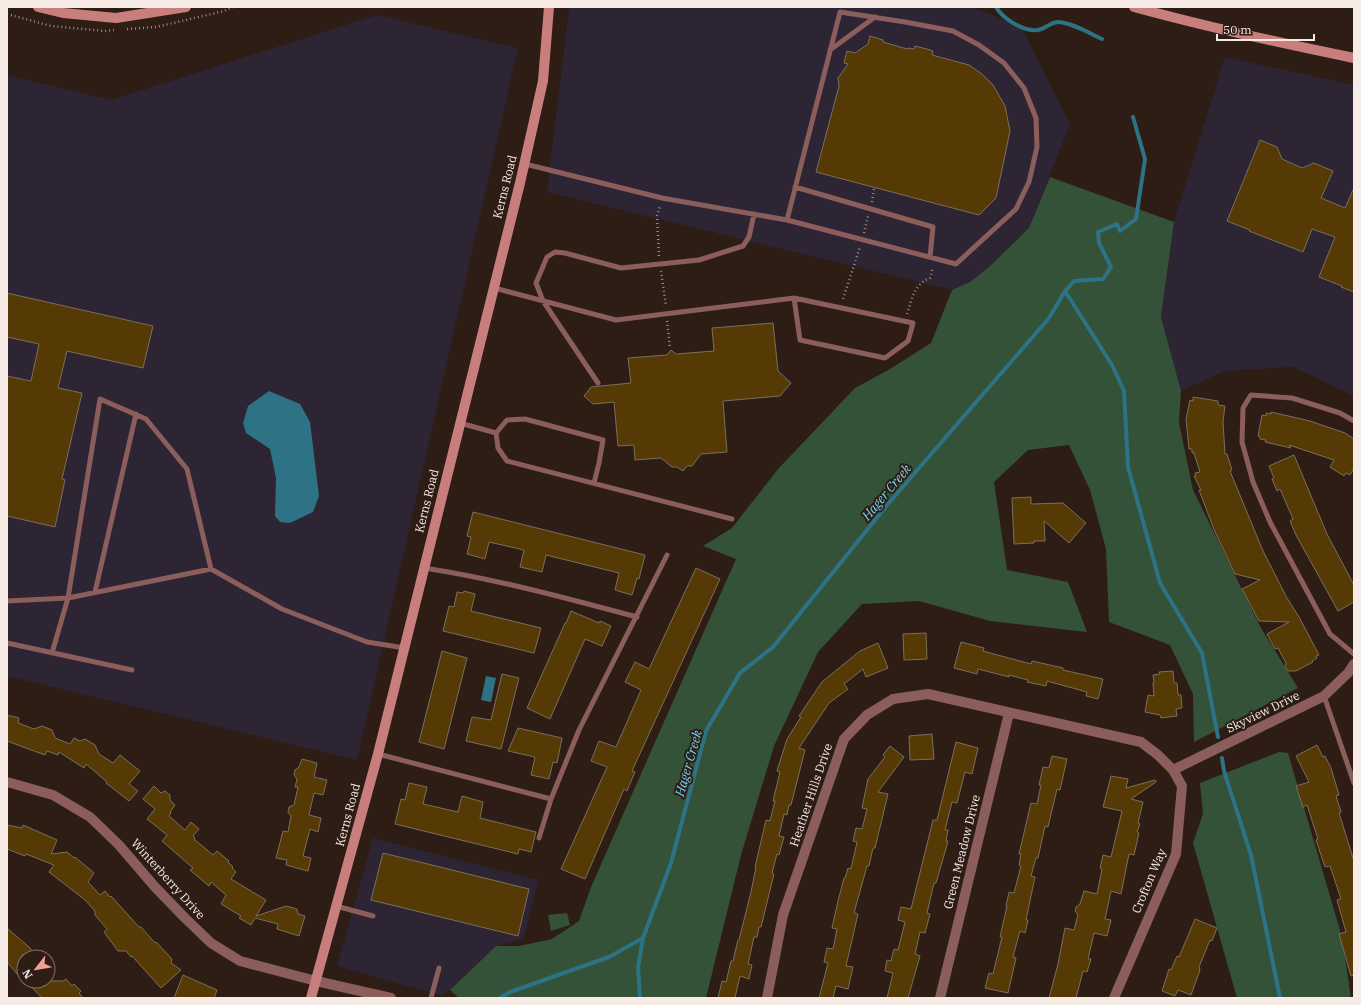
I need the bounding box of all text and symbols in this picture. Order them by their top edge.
scale bar [1217,16,1314,42]
text: 50 m [1223,22,1252,37]
street label: Kerns Road [489,154,520,220]
water label: Hager Creek [857,461,915,525]
street label: Kerns Road [411,468,442,534]
street label: Skyview Drive [1224,687,1302,736]
water label: Hager Creek [671,728,706,799]
street label: Heather Hills Drive [786,741,835,848]
street label: Kerns Road [332,782,363,848]
street label: Green Meadow Drive [940,793,983,911]
street label: Winterberry Drive [128,835,208,922]
street label: Crofton Way [1128,846,1169,915]
north arrow [16,949,56,989]
text: N [19,967,36,981]

